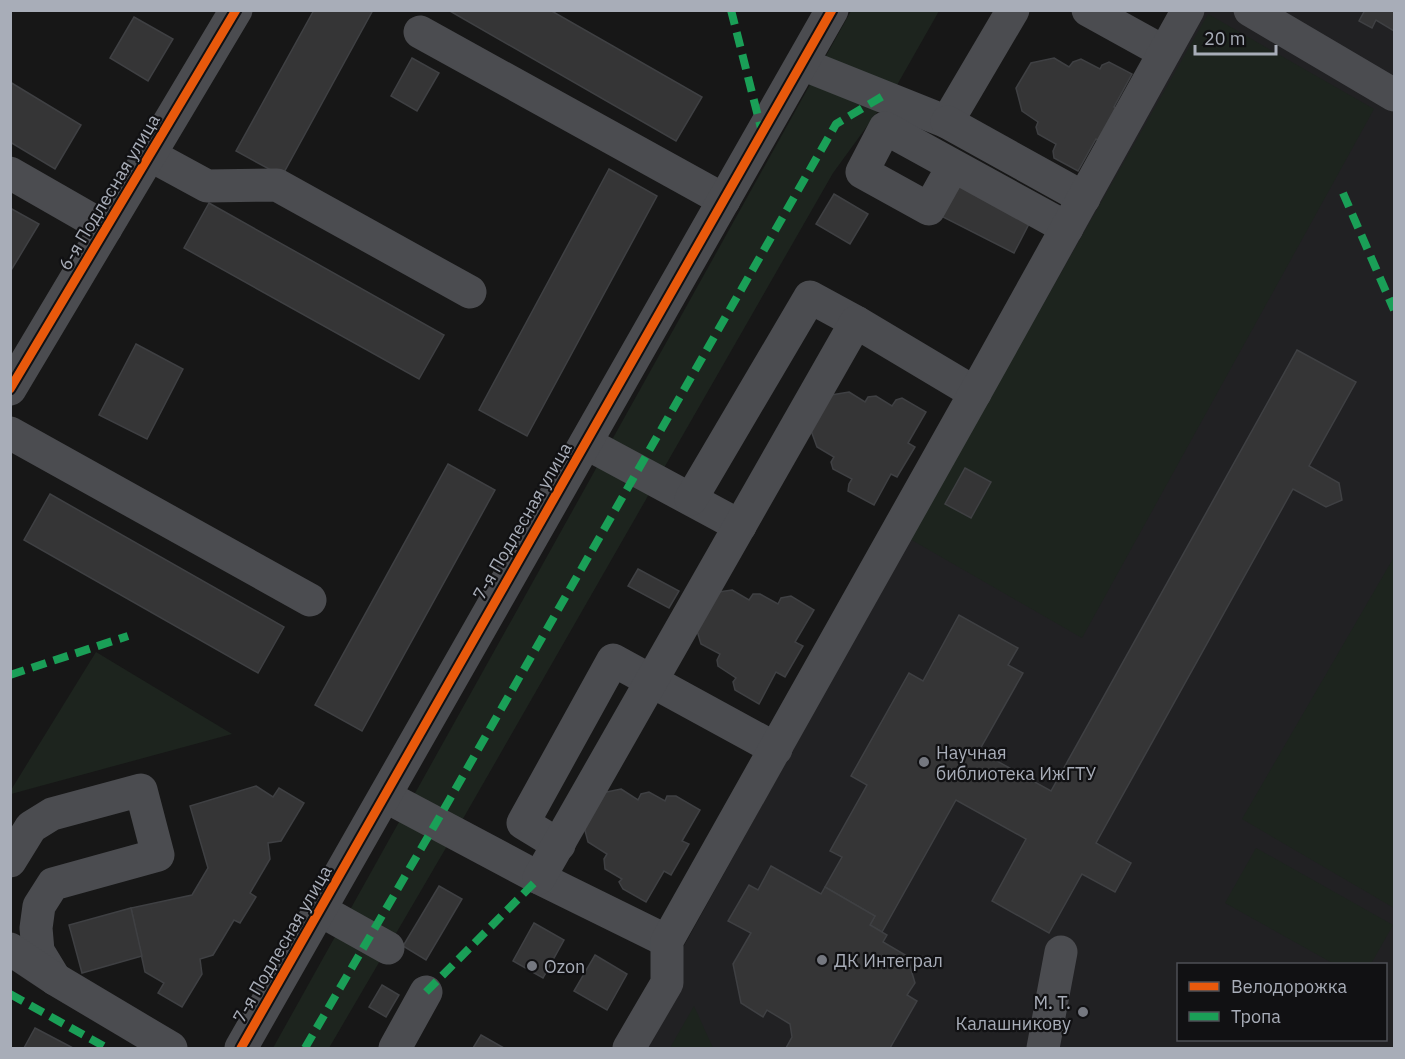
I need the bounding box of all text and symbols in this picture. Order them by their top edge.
scale bar [1195,18,1276,56]
text: 20 m [1204,27,1246,50]
street label: 6-я Подлесная улица [53,109,165,274]
street label: 7-я Подлесная улица [467,438,577,604]
place label: Научная библиотека ИжГТУ [936,741,1097,785]
marker: Научная библиотека ИжГТУ [917,755,931,769]
street label: 7-я Подлесная улица [227,861,337,1027]
place label: ДК Интеграл [834,949,943,972]
marker: ДК Интеграл [815,953,829,967]
place label: Ozon [544,955,585,978]
marker: Ozon [525,959,539,973]
legend [1177,963,1387,1041]
text: Велодорожка [1231,975,1347,998]
place label: М. Т. Калашникову [955,991,1071,1035]
marker: М. Т. Калашникову [1076,1005,1090,1019]
text: Тропа [1231,1005,1281,1028]

